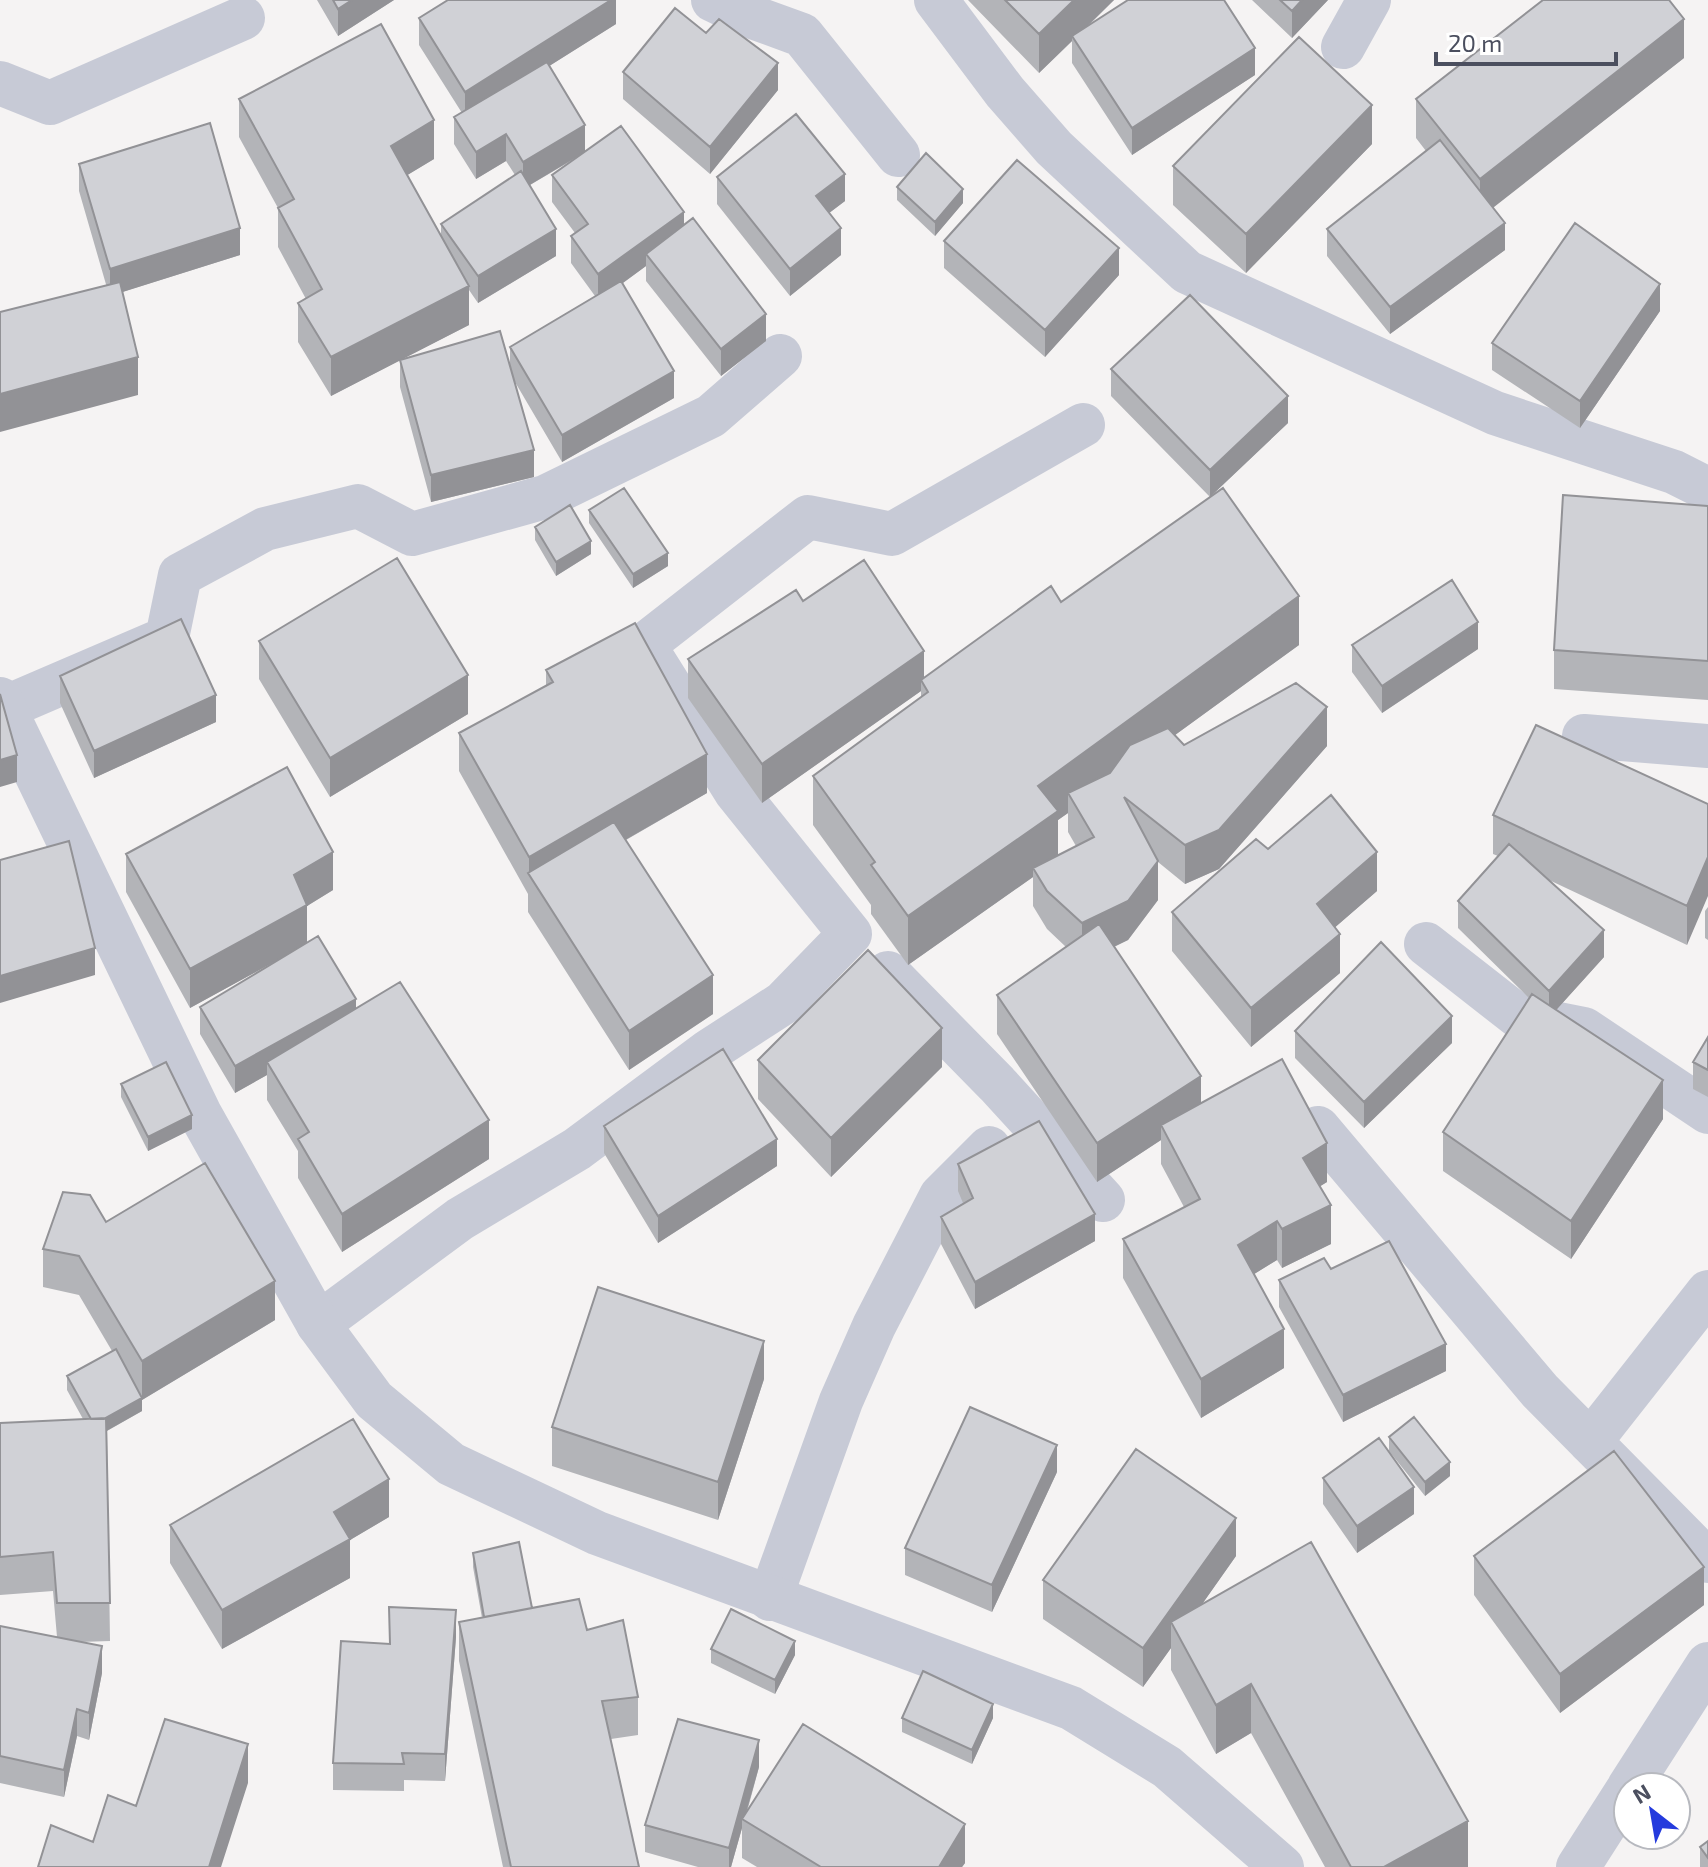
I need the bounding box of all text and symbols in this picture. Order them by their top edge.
scale bar [1436,16,1616,66]
text: 20 m [1448,28,1502,57]
north arrow [1612,1771,1692,1851]
text: N [1628,1778,1655,1808]

